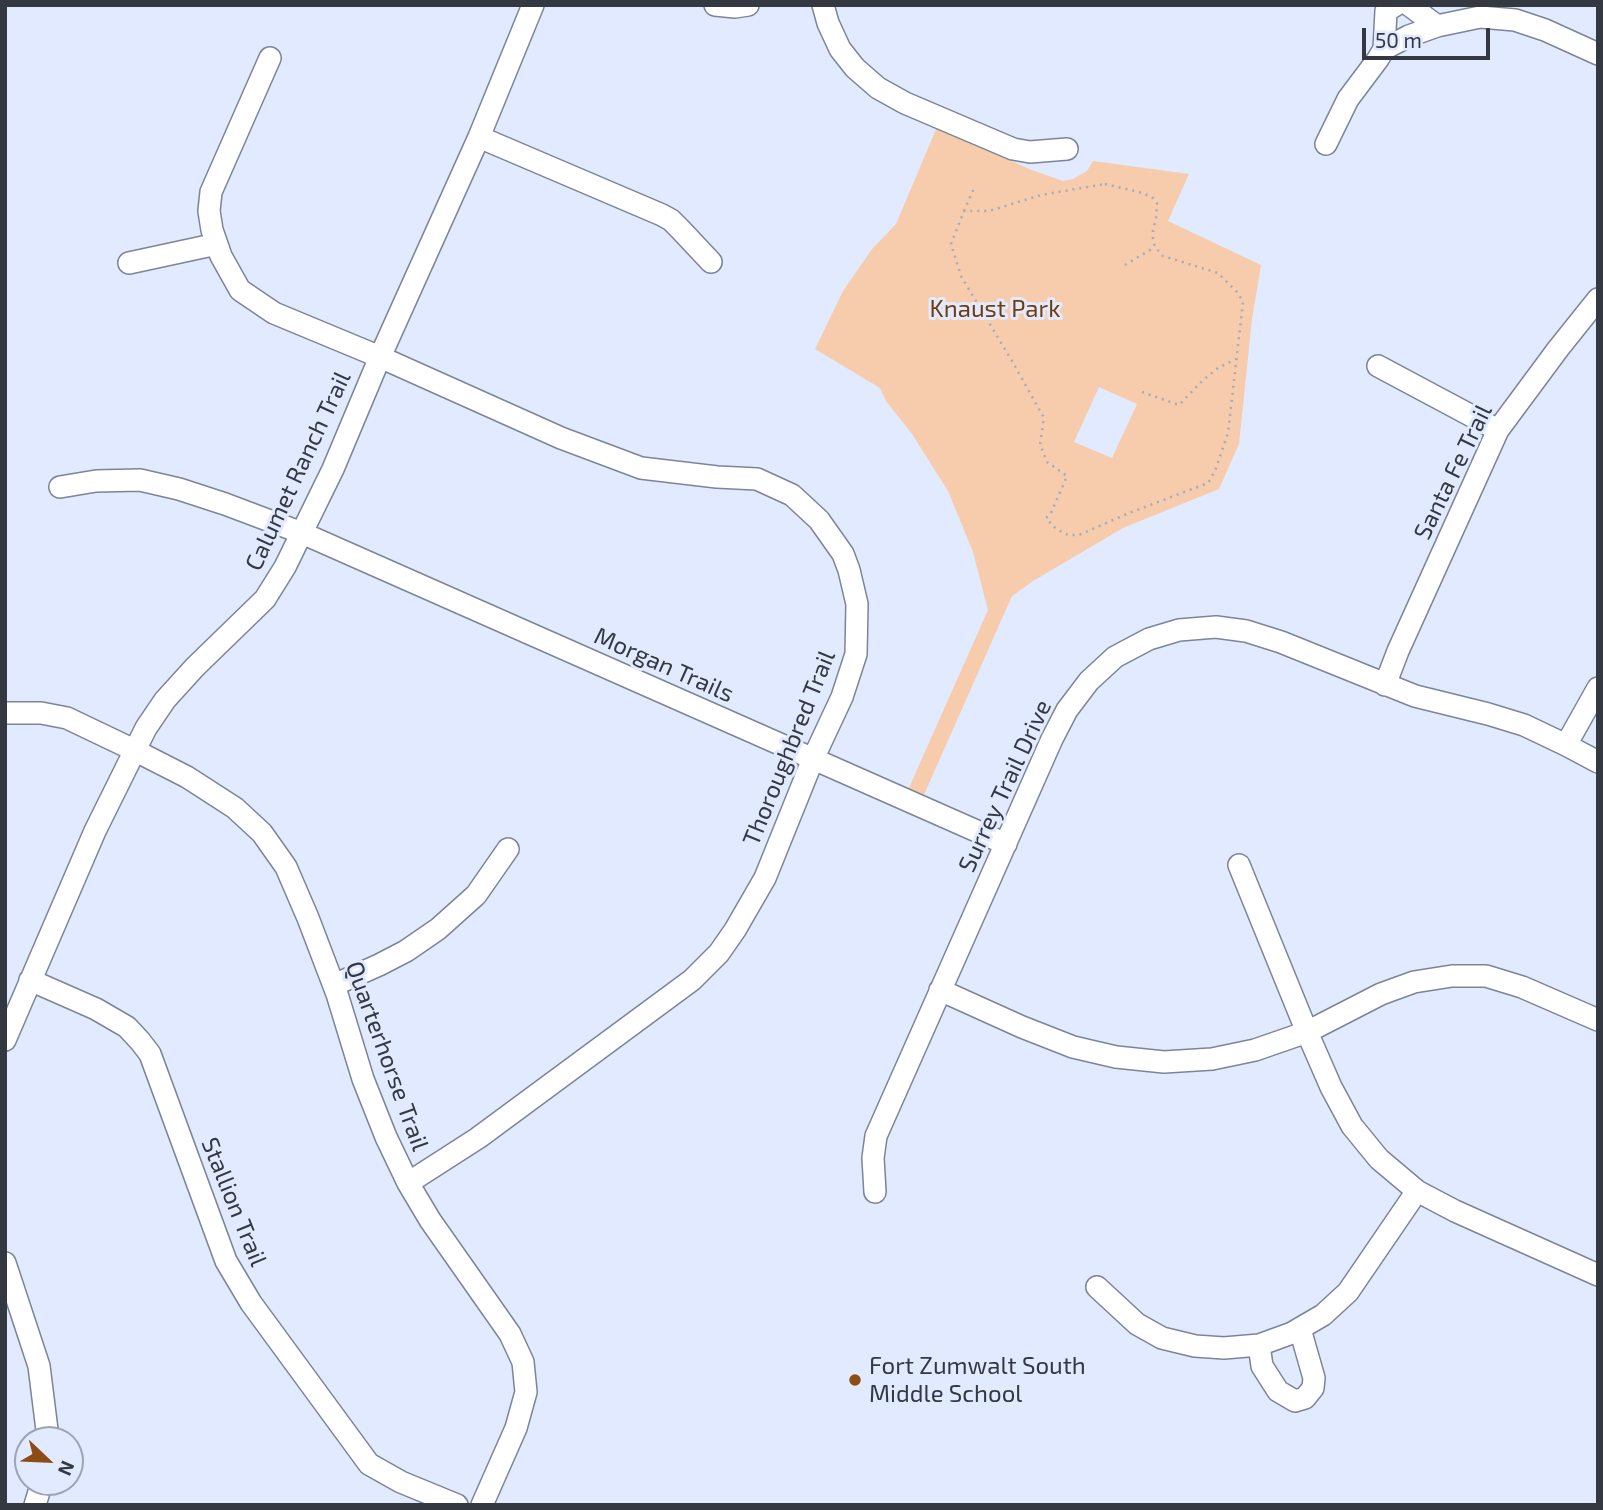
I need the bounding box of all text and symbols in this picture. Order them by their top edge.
scale bar [1365,14,1493,58]
text: 50 m [1375,27,1422,52]
park label: Knaust Park [930,295,1060,323]
street label: Calumet Ranch Trail [239,367,357,575]
street label: Santa Fe Trail [1408,400,1498,544]
street label: Morgan Trails [590,621,738,709]
street label: Thoroughbred Trail [737,646,841,850]
street label: Surrey Trail Drive [952,695,1058,877]
street label: Quarterhorse Trail [339,957,435,1155]
street label: Stallion Trail [195,1133,273,1271]
place label: Fort Zumwalt South Middle School [869,1352,1086,1408]
marker: Fort Zumwalt South Middle School [847,1372,863,1388]
north arrow [14,1426,84,1496]
text: N [54,1458,80,1479]

